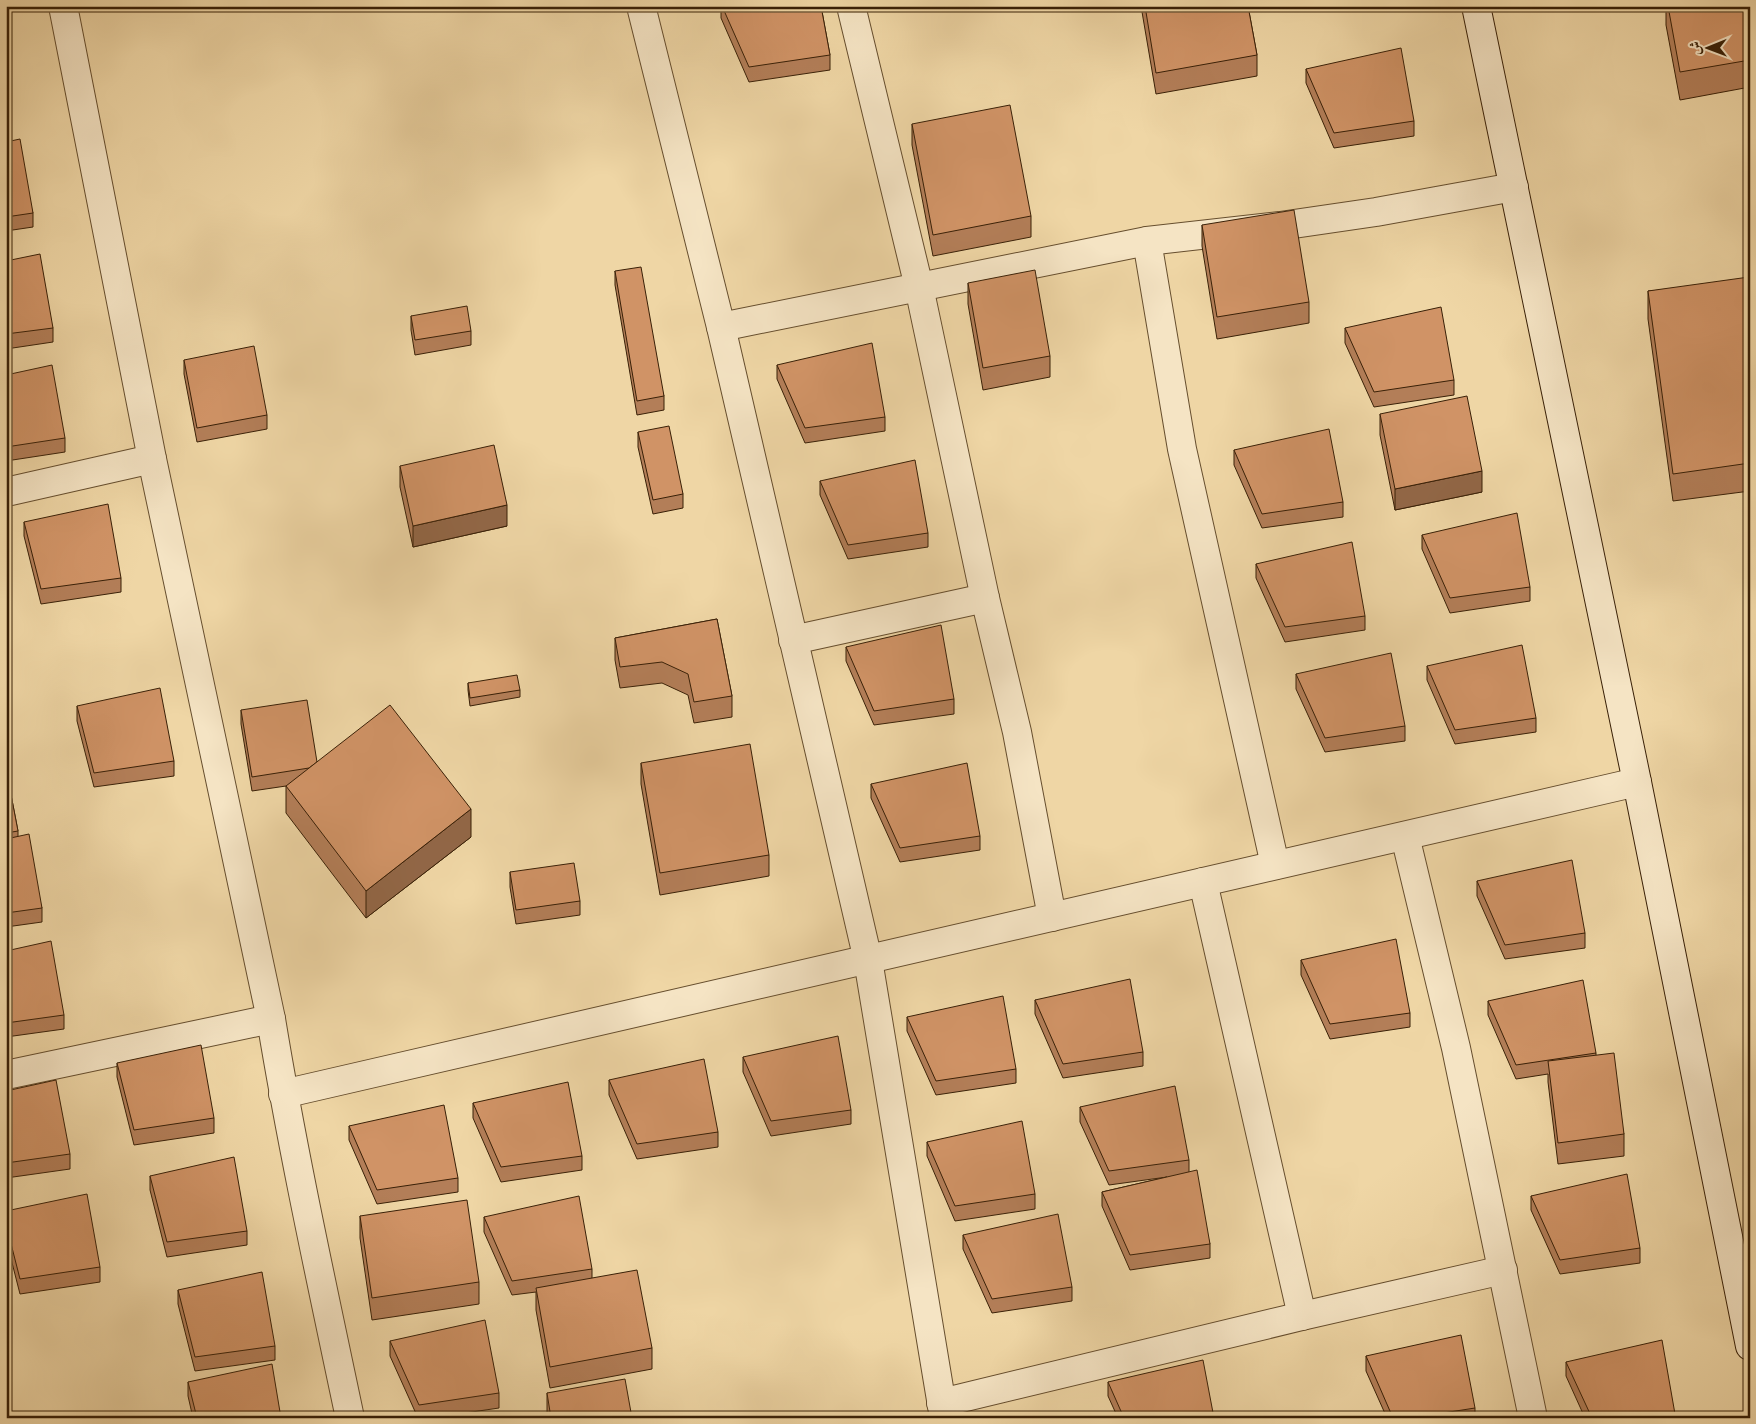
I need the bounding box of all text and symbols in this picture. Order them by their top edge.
north arrow [1684,22,1734,72]
text: ش [1687,41,1707,55]

